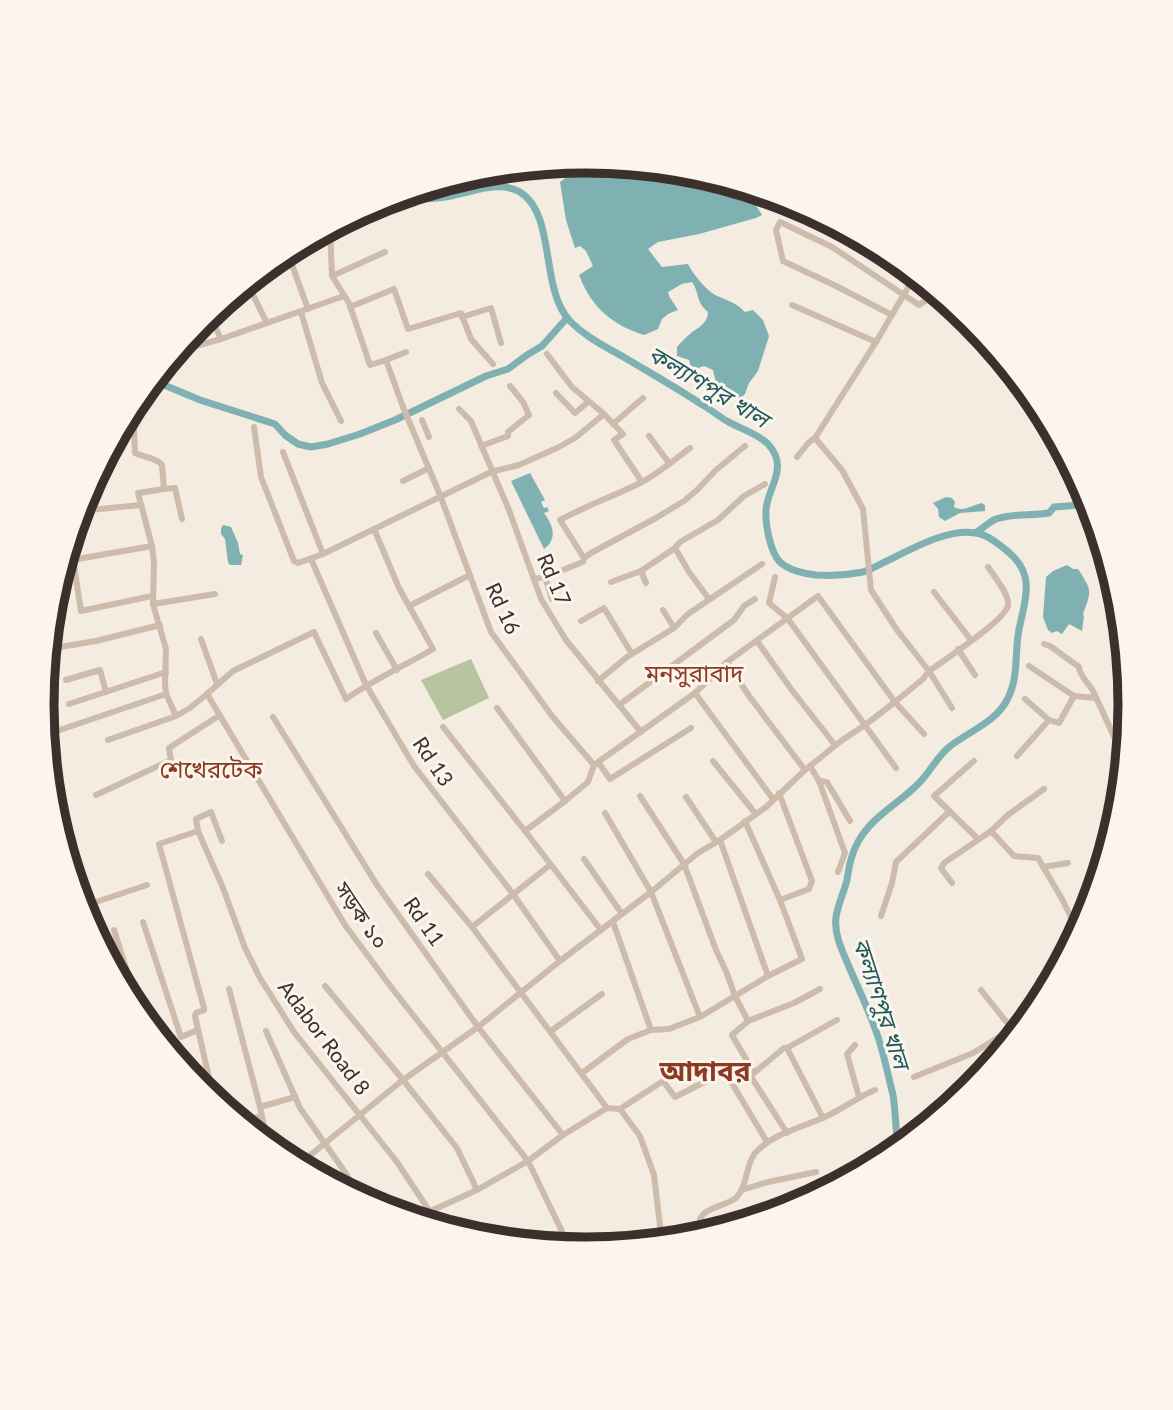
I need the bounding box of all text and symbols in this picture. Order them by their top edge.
water label: কল্যাণপুর খাল [643,339,778,436]
street label: Rd 17 [533,549,577,609]
street label: Rd 16 [481,578,527,638]
district label: মনসুরাবাদ [644,658,744,688]
street label: Rd 13 [409,732,459,790]
district label: শেখেরটেক [159,754,263,783]
street label: সড়ক ১০ [330,876,393,953]
street label: Rd 11 [399,892,451,950]
water label: কল্যাণপুর খাল [847,934,918,1076]
street label: Adabor Road 8 [274,975,376,1099]
district label: আদাবর [658,1053,752,1087]

